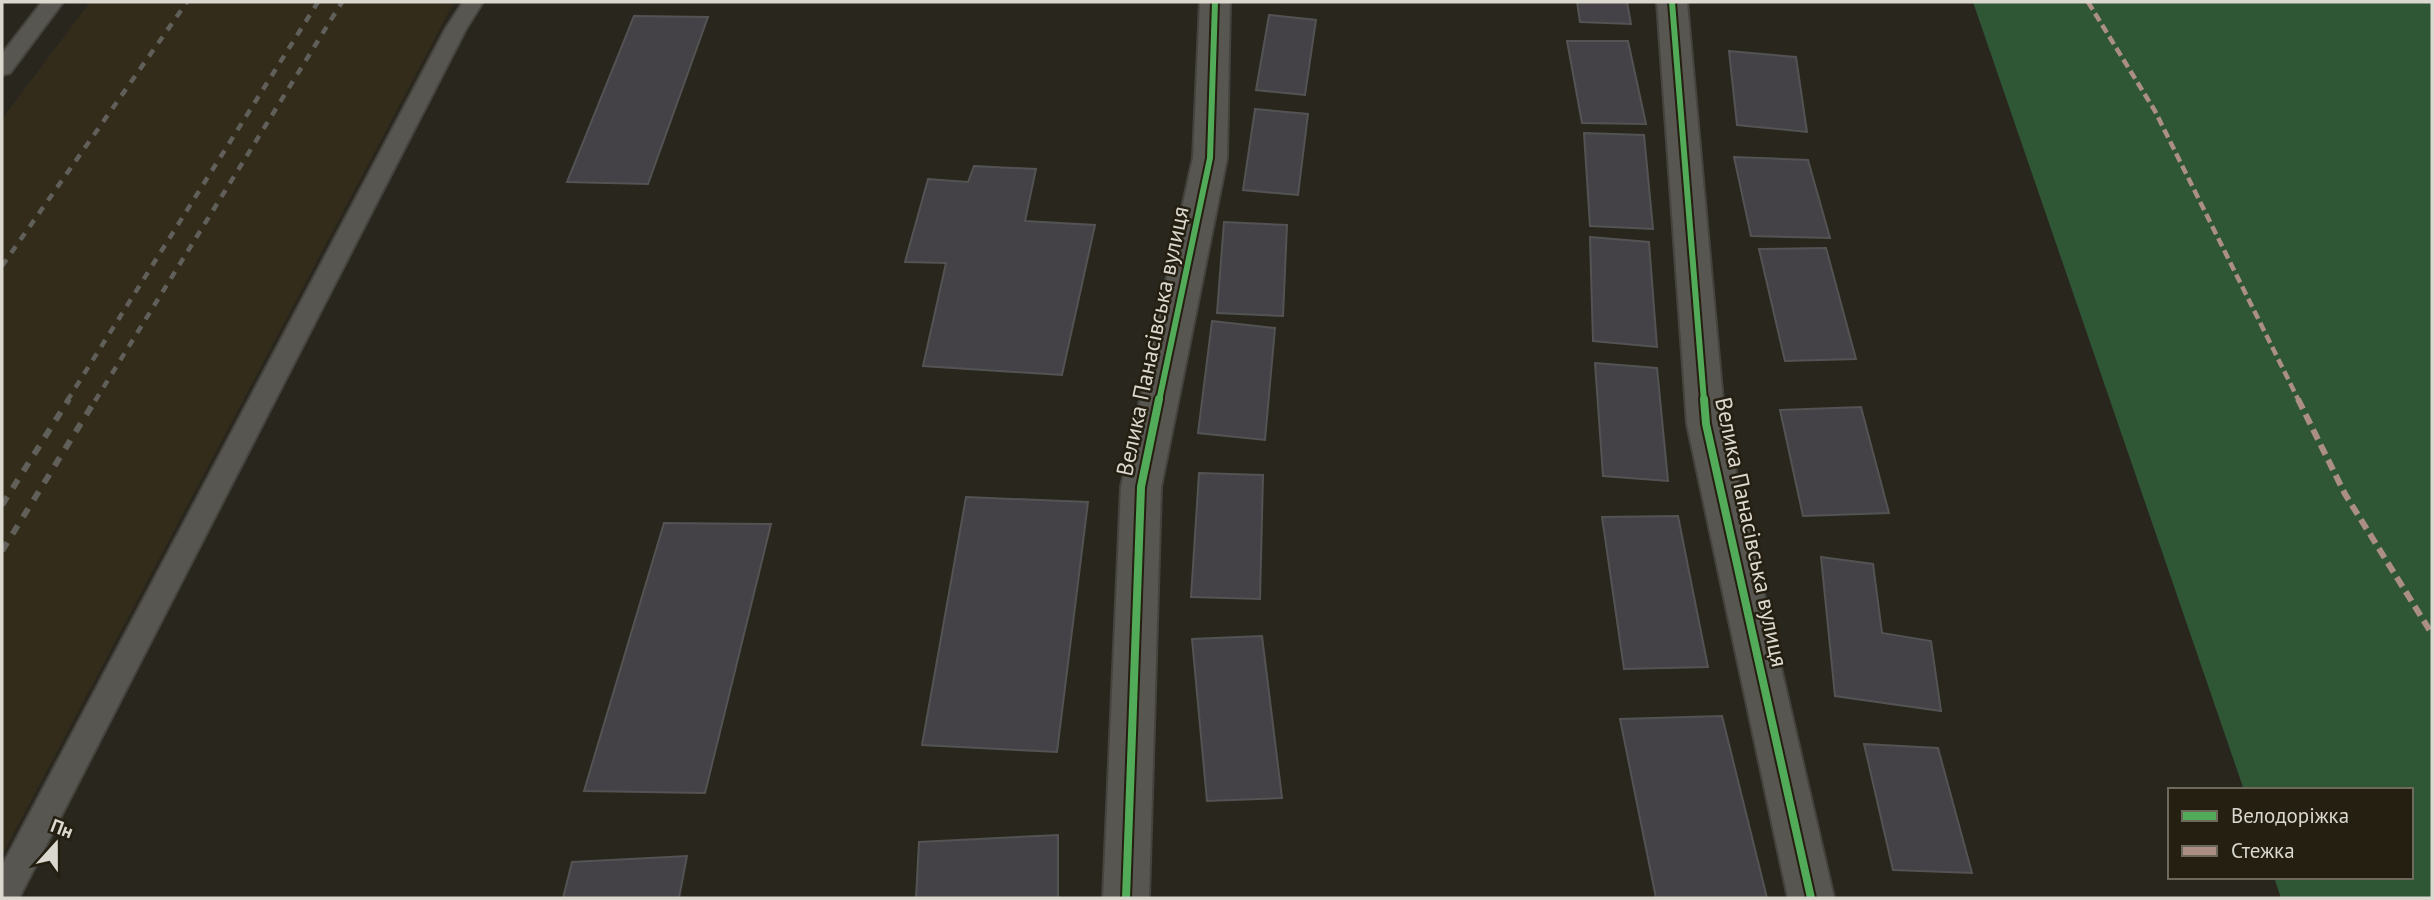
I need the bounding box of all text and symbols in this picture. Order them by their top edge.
street label: Велика Панасівська вулиця [1109,204,1195,478]
street label: Велика Панасівська вулиця [1709,395,1795,669]
legend [2168,788,2413,879]
text: Велодоріжка [2231,802,2349,829]
north arrow [21,809,91,879]
text: Пн [47,813,77,843]
text: Стежка [2231,837,2295,864]

